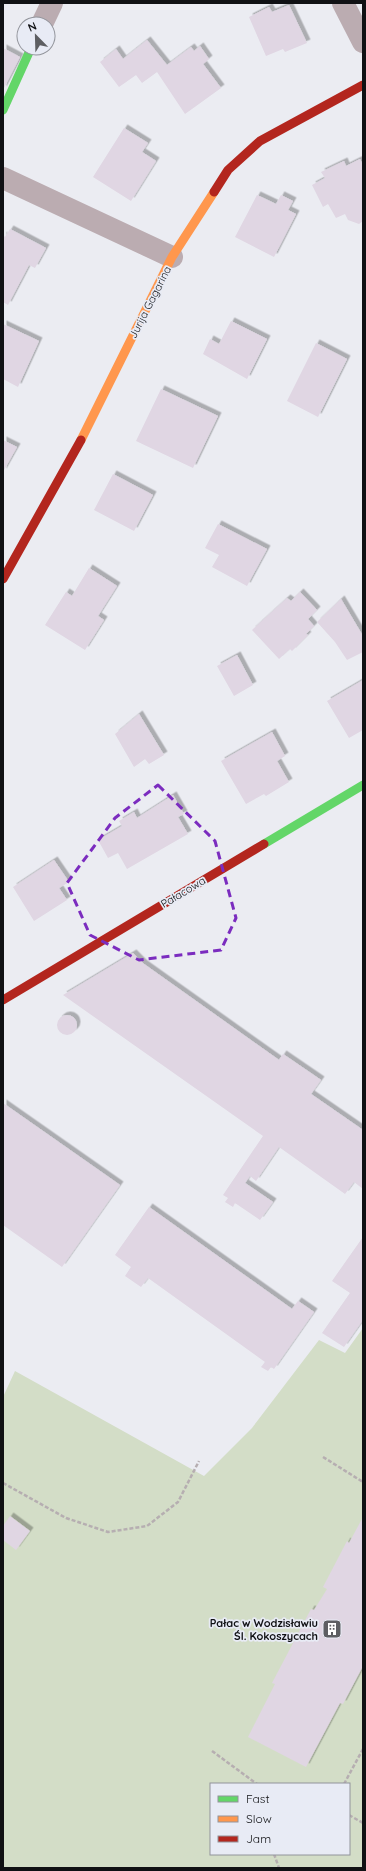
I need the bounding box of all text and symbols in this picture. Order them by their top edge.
north arrow [16,16,56,56]
text: N [26,19,39,35]
street label: Jurija Gagarina [126,263,174,341]
street label: Pałacowa [158,873,208,911]
place label: Pałac w Wodzisławiu Śl. Kokoszycach [210,1616,318,1643]
building icon: Pałac w Wodzisławiu Śl. Kokoszycach [321,1618,343,1640]
legend [210,1783,350,1855]
text: Fast [246,1791,270,1806]
text: Slow [246,1811,272,1826]
text: Jam [246,1831,271,1846]

